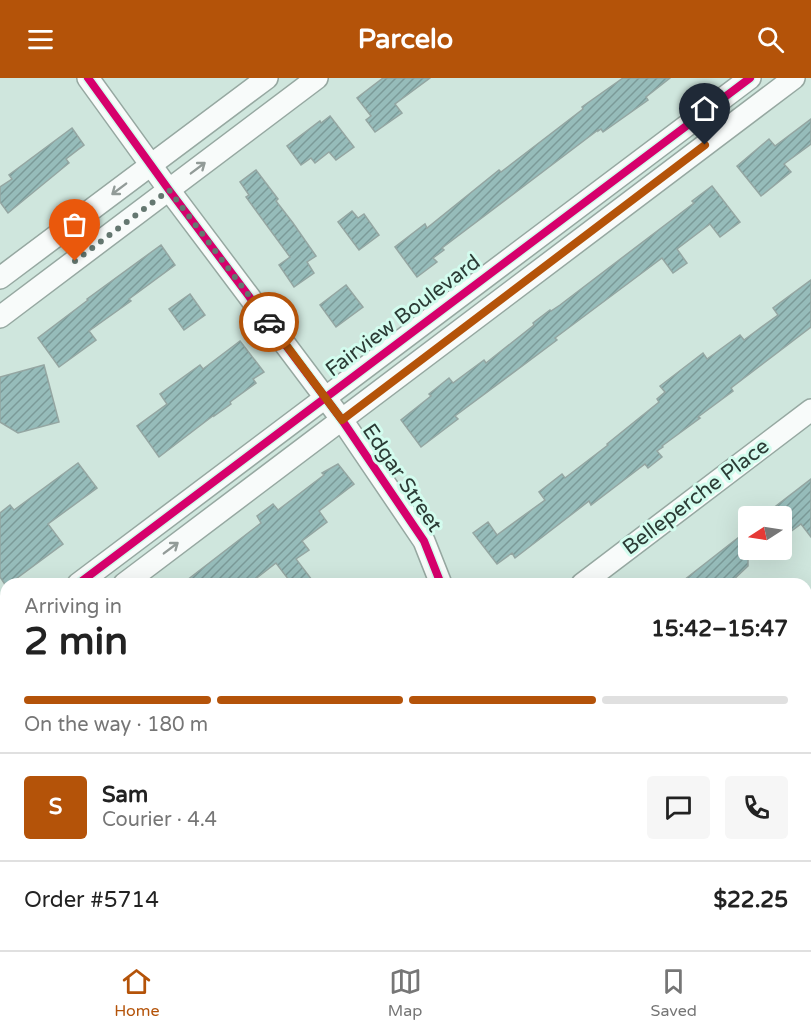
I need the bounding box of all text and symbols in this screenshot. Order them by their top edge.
icon: menu [24,23,57,56]
text: Parcelo [358,23,453,56]
icon: search [754,23,787,56]
pin [679,83,730,145]
icon: home [688,92,721,125]
one-way arrow [189,162,205,175]
one-way arrow [112,182,128,195]
pin [49,199,100,261]
icon: bag [58,208,91,241]
street label: Fairview Boulevard [321,250,485,382]
courier [239,292,299,352]
icon: car [253,306,286,339]
street label: Edgar Street [357,419,447,537]
street label: Belleperche Place [618,434,774,560]
north arrow [738,506,792,560]
map controls [738,506,792,560]
one-way arrow [163,542,179,555]
text: Arriving in [24,595,122,619]
text: 15:42–15:47 [651,616,788,642]
text: 2 min [24,618,128,665]
text: On the way · 180 m [24,713,208,737]
button: chat [647,776,710,839]
button: phone [725,776,788,839]
text: Sam [102,782,148,808]
text: S [49,794,62,820]
text: Courier · 4.4 [102,808,217,832]
text: Order #5714 [24,887,159,913]
text: $22.25 [713,887,788,913]
tab: Home [114,965,159,1021]
tab: Map [388,965,422,1021]
tab: Saved [651,965,697,1021]

